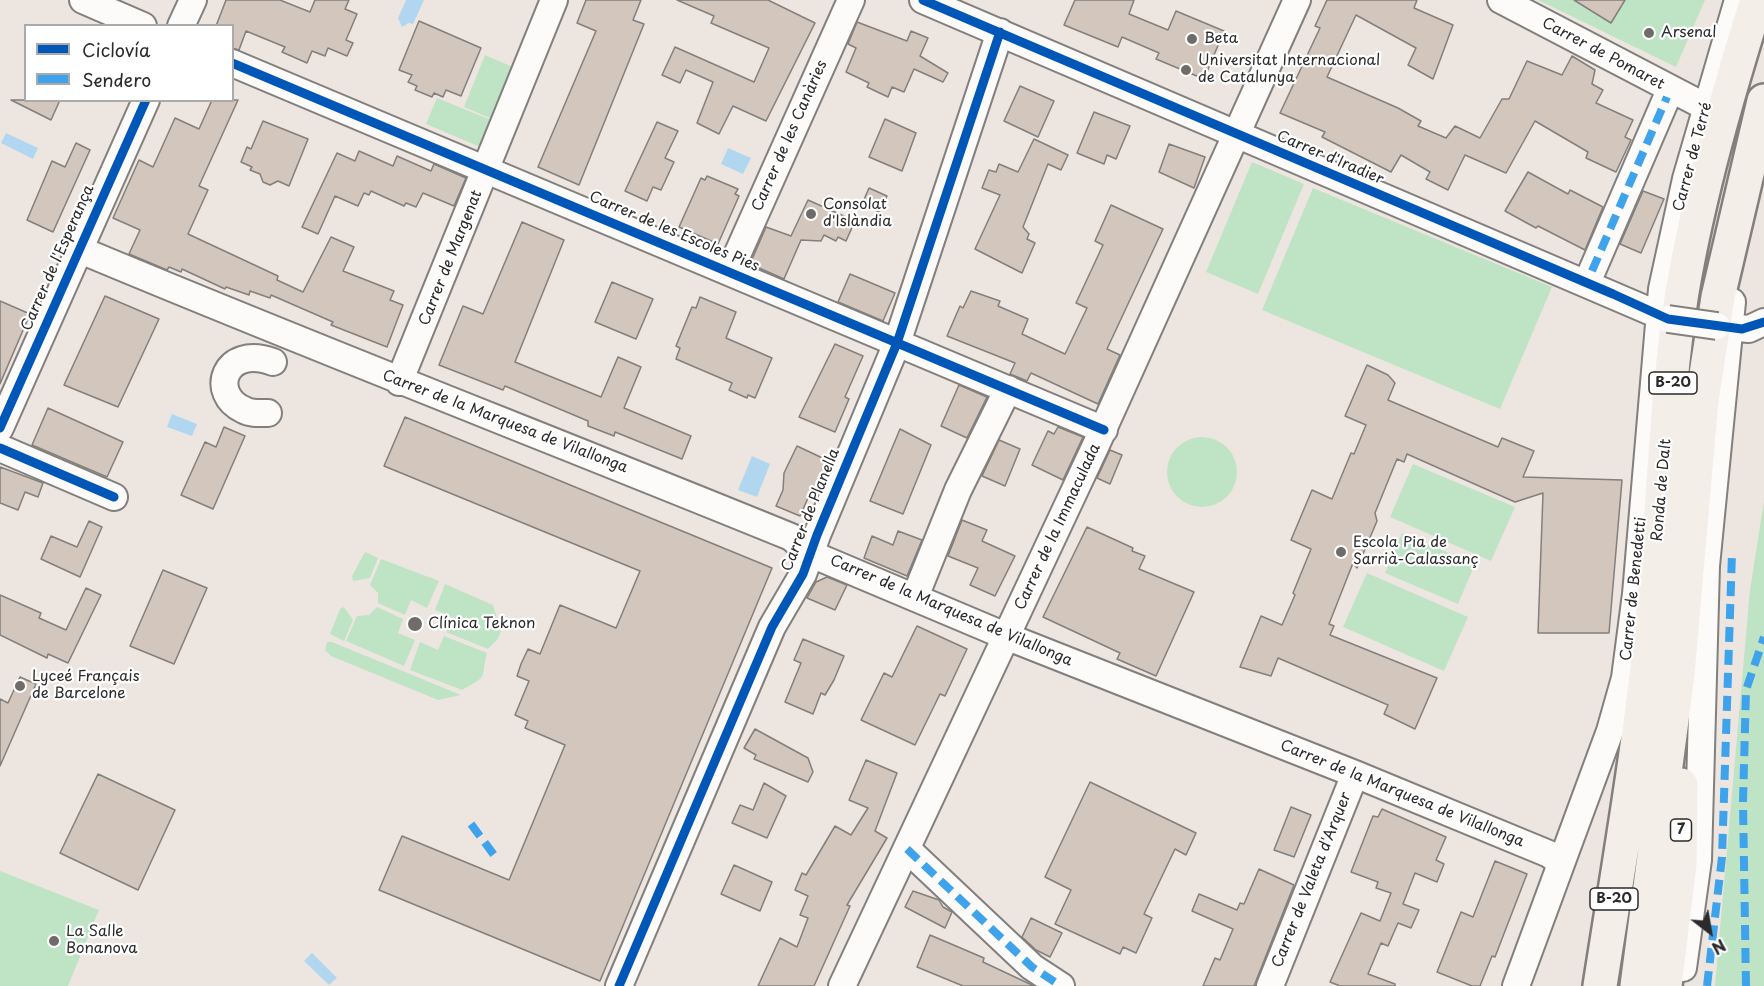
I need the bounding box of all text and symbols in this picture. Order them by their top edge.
street label: Carrer de Pomaret [1539,14,1667,94]
legend [24,24,234,102]
place label: Arsenal [1661,24,1716,42]
marker: Arsenal [1642,26,1656,40]
place label: Beta [1204,30,1238,48]
marker: Beta [1185,32,1199,46]
text: Ciclovía [82,36,150,63]
place label: Universitat Internacional de Catalunya [1198,52,1380,87]
street label: Carrer de les Canàries [749,58,831,214]
marker: Universitat Internacional de Catalunya [1179,63,1193,77]
text: Sendero [82,66,151,93]
street label: Carrer de Terré [1670,100,1716,214]
street label: Carrer d'Iradier [1274,127,1386,189]
street label: Carrer de l'Esperança [18,182,98,334]
street label: Carrer de Margenat [416,188,486,328]
street label: Carrer de les Escoles Pies [586,188,762,276]
place label: Consolat d'Islàndia [823,196,892,231]
marker: Consolat d'Islàndia [804,207,818,221]
street label: Carrer de la Marquesa de Vilallonga [380,367,630,477]
road number: B-20 [1649,372,1697,394]
street label: Ronda de Dalt [1649,438,1675,542]
street label: Carrer de la Immaculada [1011,441,1105,613]
street label: Carrer de Planella [778,446,844,574]
street label: Carrer de Benedetti [1618,516,1650,662]
place label: Escola Pia de Sarrià-Calassanç [1353,534,1478,569]
marker: Escola Pia de Sarrià-Calassanç [1334,545,1348,559]
street label: Carrer de la Marquesa de Vilallonga [827,552,1075,670]
marker: Clínica Teknon [406,615,424,633]
place label: Clínica Teknon [428,615,535,633]
place label: Lyceé Français de Barcelone [32,668,140,703]
marker: Lyceé Français de Barcelone [13,679,27,693]
street label: Carrer de la Marquesa de Vilallonga [1277,737,1527,851]
street label: Carrer de Valeta d'Arquer [1269,790,1355,970]
road number: 7 [1670,819,1692,841]
road number: B-20 [1590,888,1638,910]
north arrow [1680,902,1740,962]
place label: La Salle Bonanova [66,923,137,958]
marker: La Salle Bonanova [47,934,61,948]
text: N [1708,934,1731,961]

